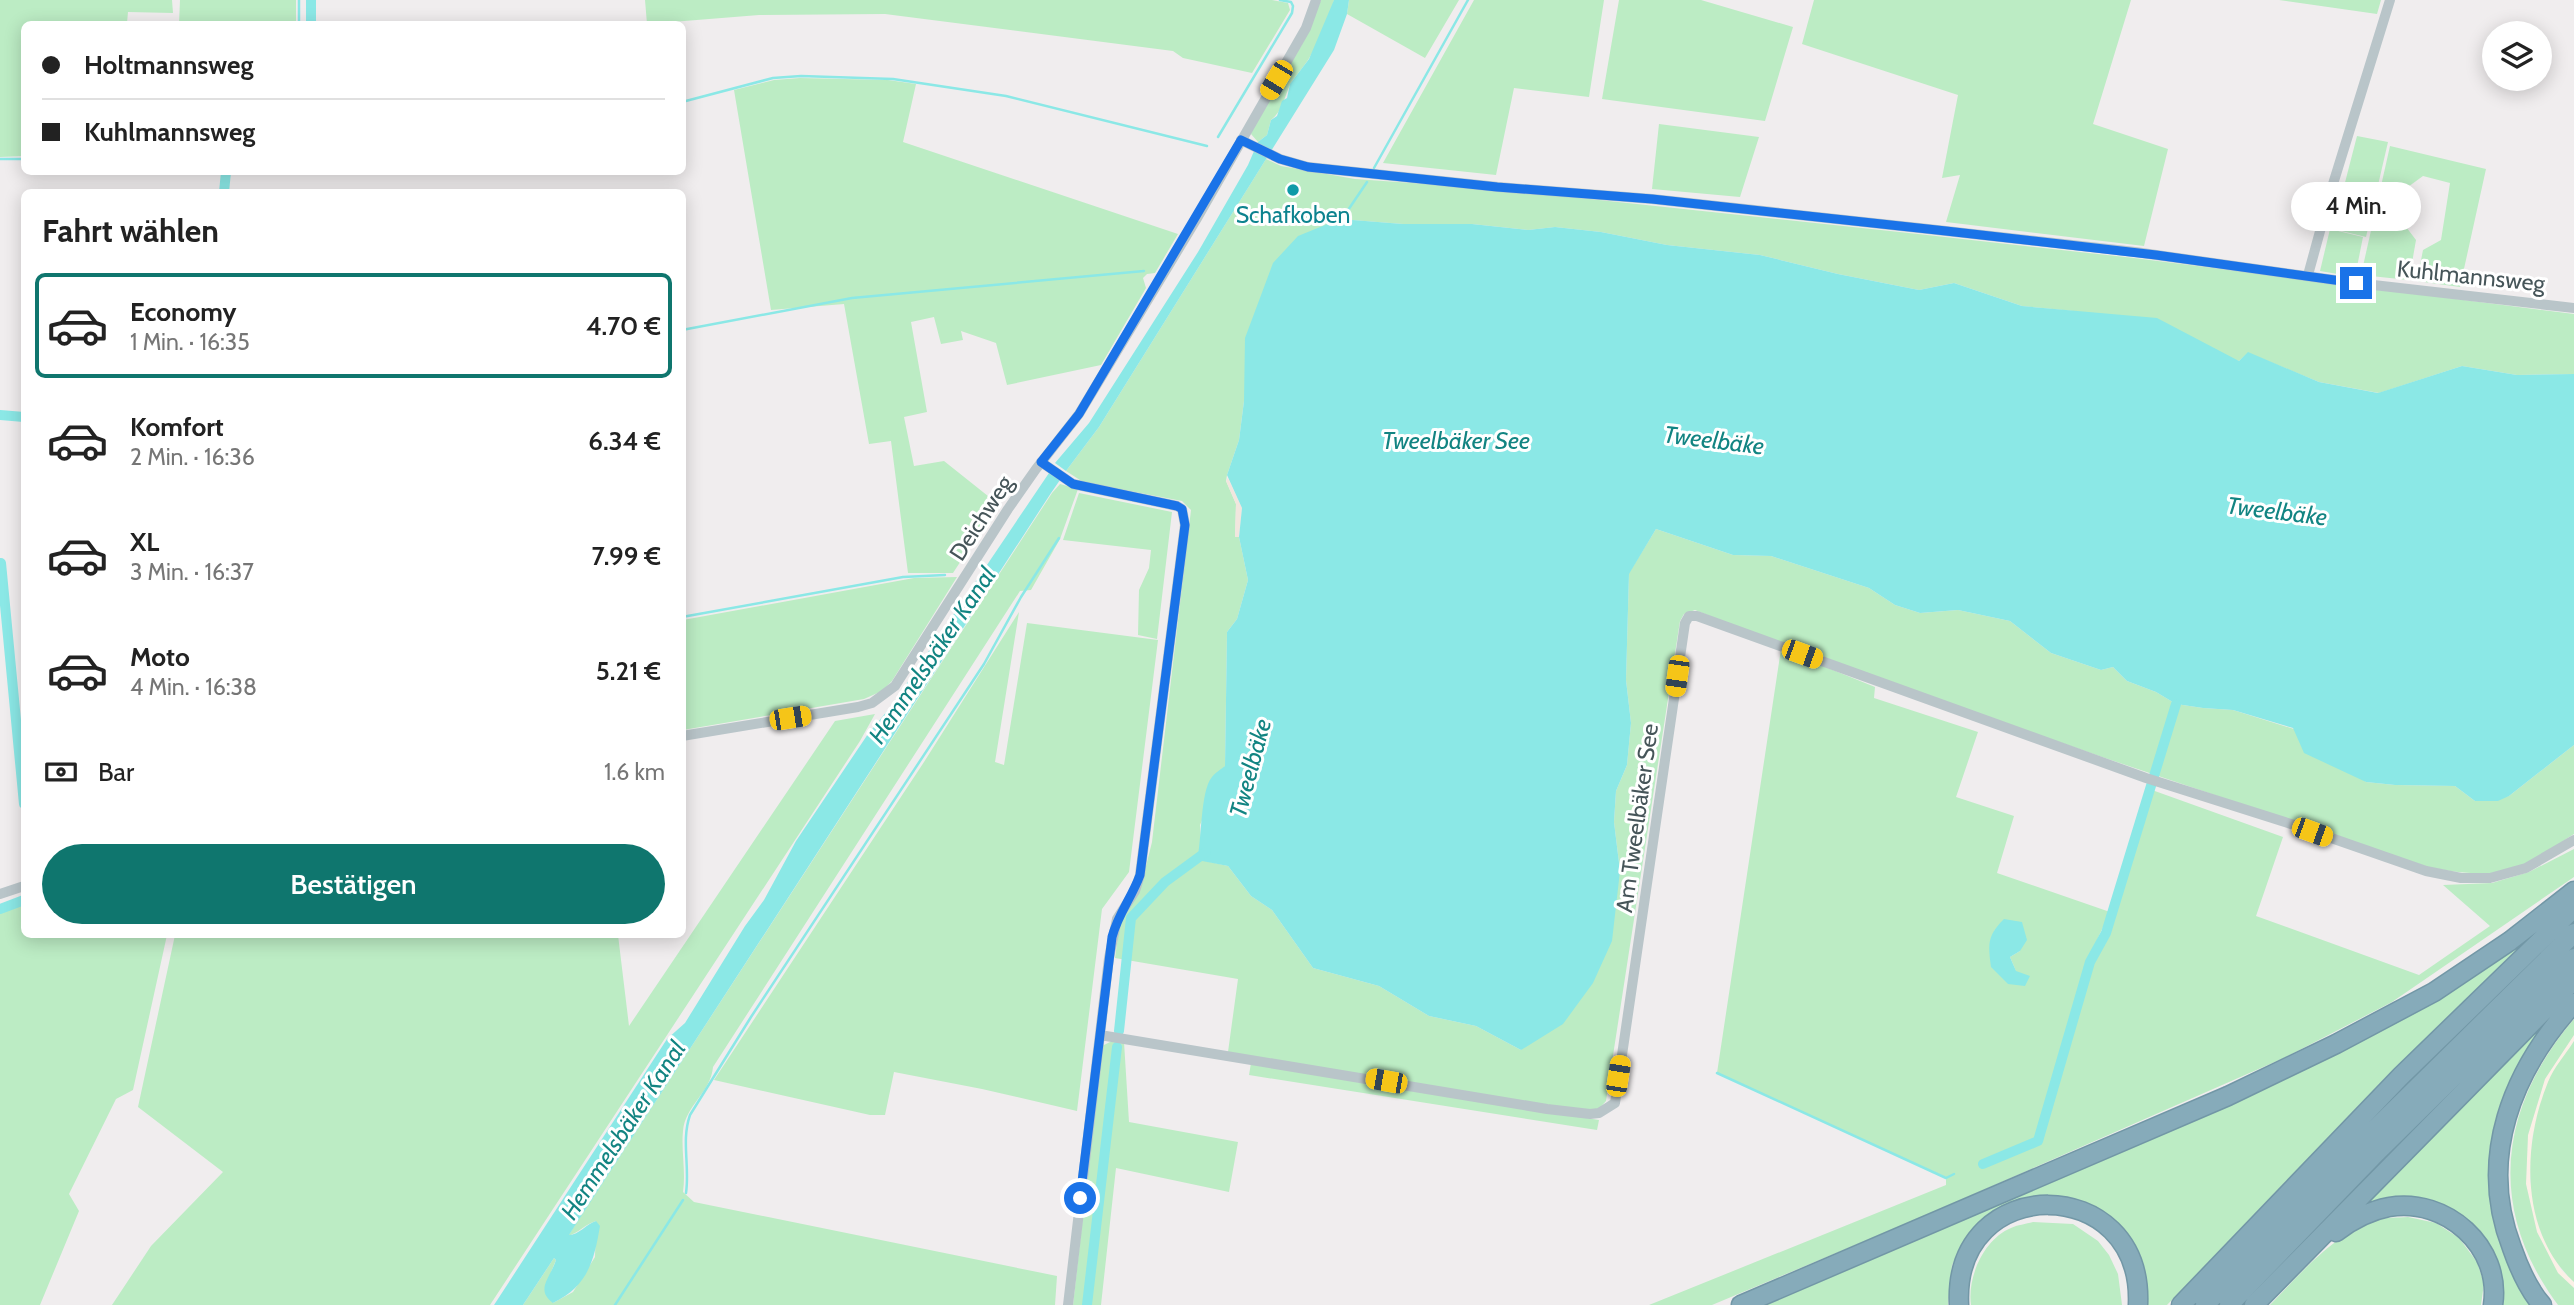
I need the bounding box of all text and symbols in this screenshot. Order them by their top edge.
map controls [2482,21,2552,91]
button: layers [2482,21,2552,91]
text: Holtmannsweg [84,49,253,81]
car [1257,57,1296,103]
text: Kuhlmannsweg [84,116,255,148]
marker: Schafkoben [1285,182,1301,198]
callout: 4 Min. [2291,182,2421,230]
text: 4 Min. [2326,192,2386,220]
place label: Schafkoben [1236,201,1350,229]
text: Fahrt wählen [42,211,219,250]
street label: Kuhlmannsweg [2396,254,2547,298]
route end [2340,267,2372,299]
icon: car [46,294,109,357]
text: Economy [130,296,236,328]
text: 4.70 € [586,310,661,342]
text: 1 Min. · 16:35 [130,328,250,356]
icon: car [46,409,109,472]
text: Komfort [130,411,224,443]
water label: Tweelbäke [1662,419,1766,461]
text: 6.34 € [588,425,661,457]
water label: Tweelbäker See [1382,426,1530,455]
text: 2 Min. · 16:36 [130,443,255,471]
street label: Deichweg [943,470,1019,566]
water label: Tweelbäke [2225,490,2329,532]
icon: car [46,524,109,587]
text: XL [130,526,159,558]
text: 7.99 € [591,540,661,572]
text: 3 Min. · 16:37 [130,558,254,586]
water label: Hemmelsbäker Kanal [862,561,1002,749]
car [1779,637,1826,671]
icon: car [46,639,109,702]
text: Moto [130,641,190,673]
car [1664,654,1691,698]
text: 5.21 € [596,655,661,687]
text: 4 Min. · 16:38 [130,673,257,701]
car [768,704,813,732]
water label: Tweelbäke [1223,716,1277,820]
street label: Am Tweelbäker See [1610,722,1664,914]
icon: cash [42,753,80,791]
text: Bar [98,756,134,788]
text: 1.6 km [604,758,665,786]
car [2289,815,2336,849]
button: Bestätigen [42,844,665,924]
water label: Hemmelsbäker Kanal [554,1035,692,1225]
car [1605,1054,1632,1098]
car [1364,1067,1409,1095]
route start [1064,1182,1096,1214]

